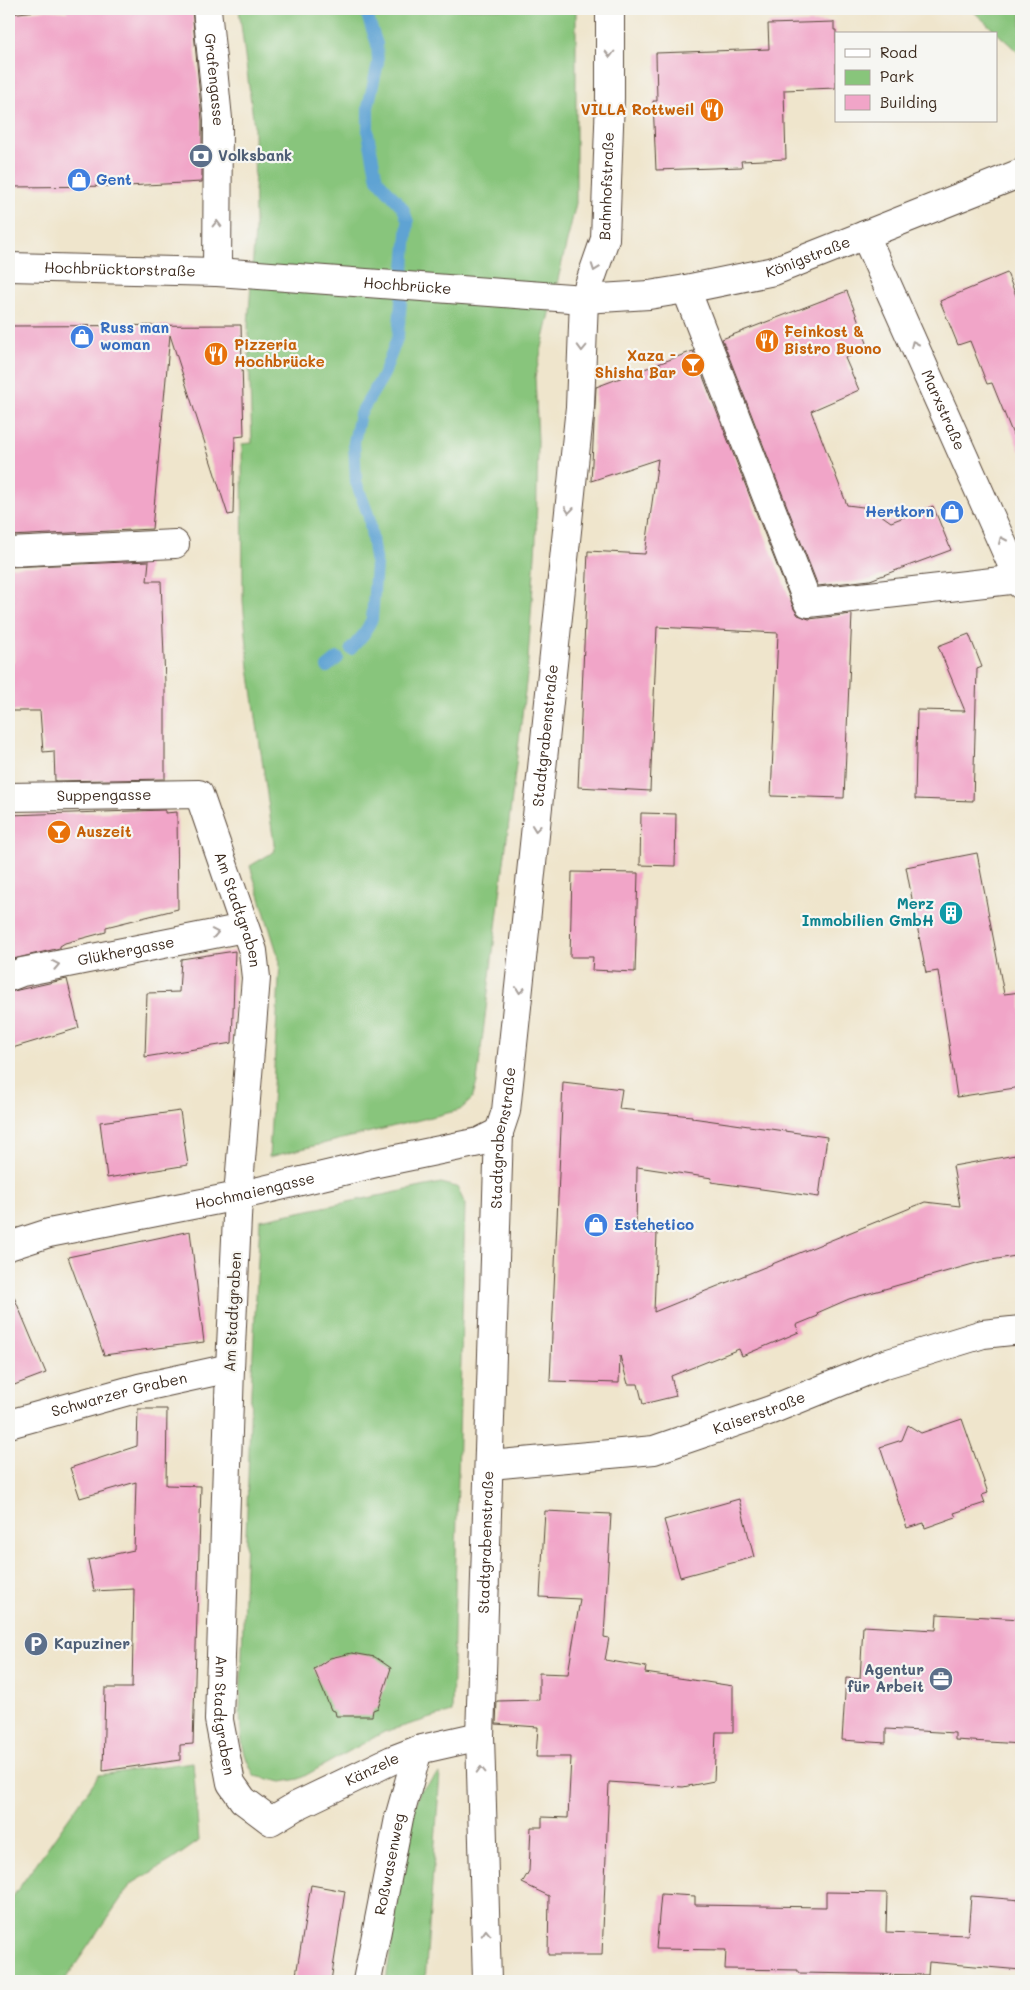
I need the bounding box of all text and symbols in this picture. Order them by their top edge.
street label: Grafengasse [200,32,229,126]
legend [835,32,998,122]
text: Road [880,42,917,62]
one-way arrow [605,50,615,58]
text: Park [880,66,914,86]
text: Building [880,92,937,112]
restaurant icon: VILLA Rottweil [699,97,725,123]
place label: VILLA Rottweil [581,99,694,119]
street label: Bahnhofstraße [594,132,618,241]
bank icon: Volksbank [188,143,214,169]
place label: Volksbank [218,145,292,165]
shop icon: Gent [66,167,92,193]
place label: Gent [96,169,132,189]
one-way arrow [212,219,222,227]
street label: Königstraße [764,231,853,281]
street label: Hochbrücktorstraße [44,257,196,280]
one-way arrow [591,263,601,271]
street label: Hochbrücke [363,272,452,298]
place label: Russ man woman [100,317,169,354]
place label: Feinkost & Bistro Buono [784,321,881,358]
shop icon: Russ man woman [69,324,95,350]
restaurant icon: Feinkost & Bistro Buono [754,328,780,354]
place label: Pizzeria Hochbrücke [234,334,325,371]
one-way arrow [909,340,920,349]
restaurant icon: Pizzeria Hochbrücke [203,341,229,367]
one-way arrow [577,344,588,352]
place label: Xaza - Shisha Bar [595,345,676,382]
bar icon: Xaza - Shisha Bar [680,352,706,378]
street label: Marxstraße [917,366,971,453]
shop icon: Hertkorn [939,499,965,525]
place label: Hertkorn [865,501,934,521]
one-way arrow [564,506,575,514]
one-way arrow [997,536,1008,545]
street label: Stadtgrabenstraße [527,663,562,808]
street label: Suppengasse [56,784,152,805]
bar icon: Auszeit [46,819,72,845]
place label: Auszeit [76,821,132,841]
one-way arrow [531,824,542,832]
street label: Am Stadtgraben [211,849,266,968]
place label: Merz Immobilien GmbH [802,893,935,930]
building icon: Merz Immobilien GmbH [938,900,964,926]
one-way arrow [211,928,220,939]
street label: Glükhergasse [76,931,176,970]
one-way arrow [52,960,60,971]
one-way arrow [515,986,526,994]
street label: Stadtgrabenstraße [486,1066,520,1209]
street label: Hochmaiengasse [193,1167,317,1213]
shop icon: Estehetico [583,1212,609,1238]
place label: Estehetico [614,1214,694,1234]
street label: Am Stadtgraben [219,1251,245,1373]
street label: Schwarzer Graben [49,1367,189,1421]
street label: Kaiserstraße [710,1386,808,1438]
street label: Stadtgrabenstraße [473,1470,497,1614]
parking icon: Kapuziner [23,1631,49,1657]
place label: Kapuziner [54,1633,130,1653]
street label: Am Stadtgraben [210,1655,240,1777]
place label: Agentur für Arbeit [847,1659,924,1696]
office icon: Agentur für Arbeit [928,1666,954,1692]
street label: Känzele [342,1747,402,1790]
one-way arrow [476,1766,486,1774]
street label: Roßwasenweg [369,1810,409,1917]
one-way arrow [480,1928,491,1936]

